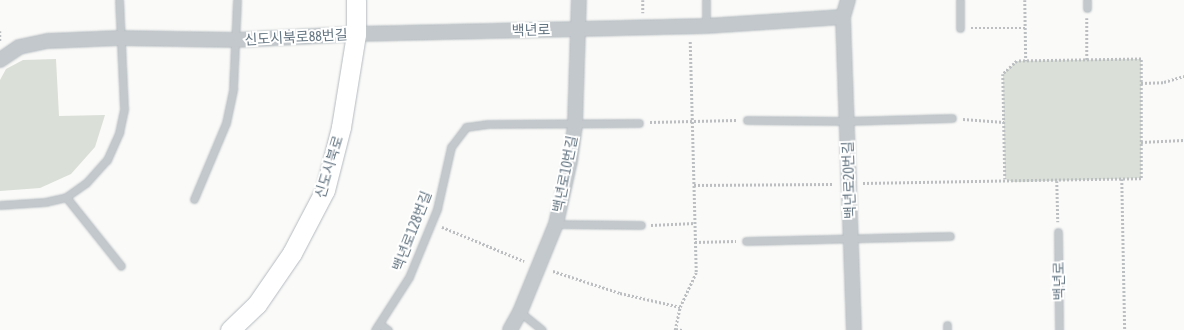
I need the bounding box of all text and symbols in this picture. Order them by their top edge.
street label: 백년로 [512,21,550,39]
street label: 신도시북로88번길 [244,26,348,48]
street label: 신도시북로 [312,134,346,200]
street label: 백년로10번길 [549,134,581,214]
street label: 백년로20번길 [839,141,859,219]
street label: 백년로128번길 [389,189,435,273]
street label: 백년로 [1050,262,1068,300]

